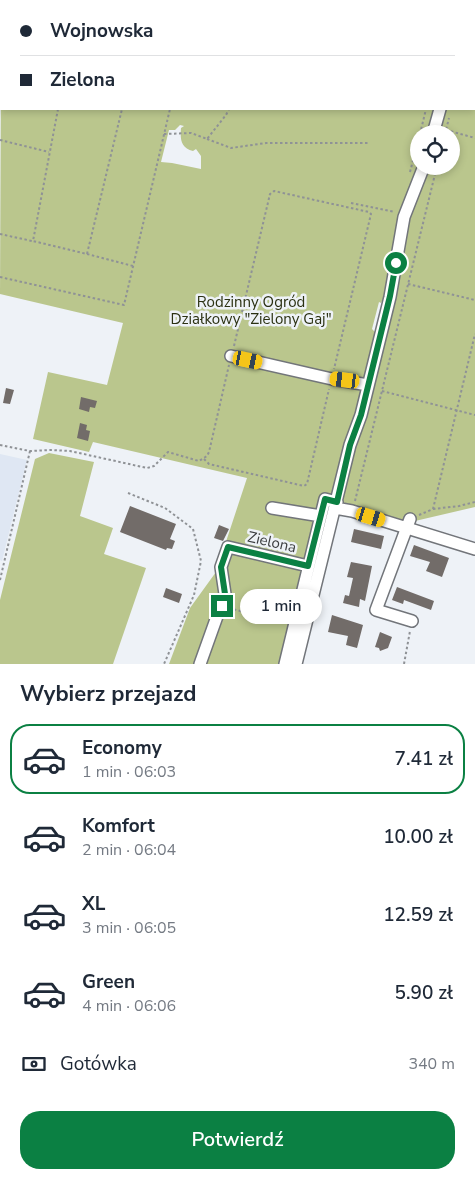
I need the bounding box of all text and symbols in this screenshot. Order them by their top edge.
text: Wojnowska [50,18,153,44]
text: Zielona [50,67,115,93]
map controls [410,125,460,175]
button: locate [410,125,460,175]
route start [385,252,407,274]
park label: Rodzinny Ogród Działkowy "Zielony Gaj" [170,292,332,329]
car [231,350,264,370]
car [329,371,360,389]
car [354,505,387,529]
street label: Zielona [246,527,298,557]
callout: 1 min [240,588,322,624]
route end [211,595,233,617]
text: 1 min [261,595,301,617]
text: Wybierz przejazd [20,679,196,709]
text: Economy [82,735,162,761]
icon: car [22,737,67,782]
text: 7.41 zł [395,746,453,772]
text: 1 min · 06:03 [82,761,176,783]
text: Komfort [82,813,155,839]
icon: car [22,815,67,860]
text: 10.00 zł [383,824,453,850]
text: 2 min · 06:04 [82,839,176,861]
text: XL [82,891,105,917]
icon: car [22,893,67,938]
text: 12.59 zł [383,902,453,928]
text: 3 min · 06:05 [82,917,176,939]
text: Green [82,969,135,995]
icon: car [22,971,67,1016]
text: 5.90 zł [395,980,453,1006]
text: 4 min · 06:06 [82,995,176,1017]
icon: cash [20,1050,48,1078]
text: Gotówka [60,1051,137,1077]
text: 340 m [408,1053,455,1075]
button: Potwierdź [20,1111,455,1169]

